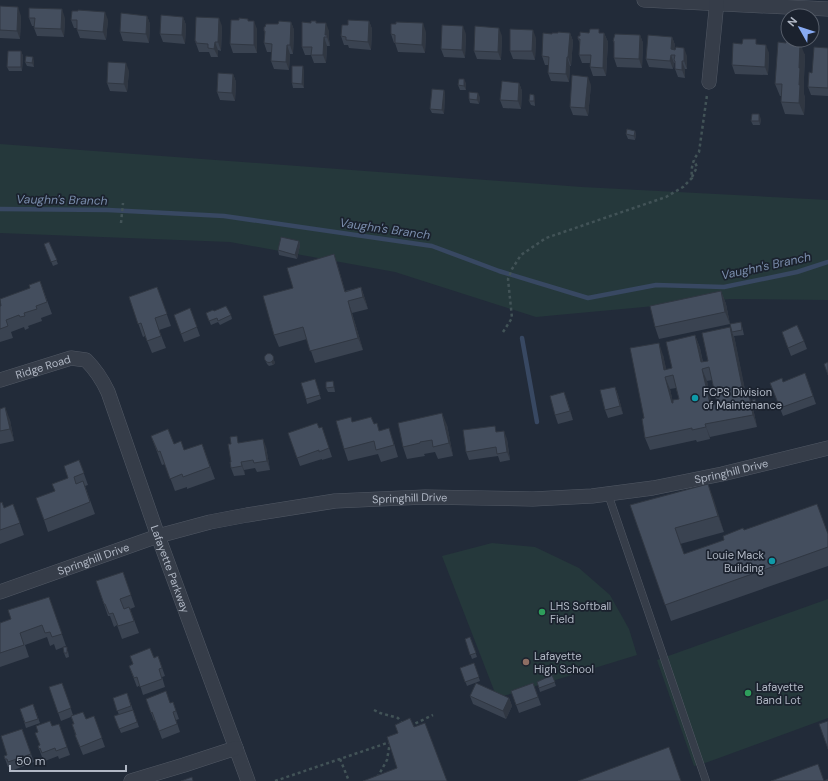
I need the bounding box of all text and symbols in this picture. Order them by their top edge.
north arrow [780,8,820,48]
text: N [784,14,800,29]
water label: Vaughn's Branch [16,191,108,209]
water label: Vaughn's Branch [339,215,431,243]
water label: Vaughn's Branch [720,249,812,283]
street label: Ridge Road [14,352,72,382]
place label: FCPS Division of Maintenance [703,385,782,412]
marker: FCPS Division of Maintenance [690,393,700,403]
street label: Springhill Drive [693,456,770,486]
street label: Springhill Drive [372,490,447,506]
street label: Lafayette Parkway [148,523,193,615]
street label: Springhill Drive [55,540,131,578]
place label: Louie Mack Building [707,548,764,575]
marker: Louie Mack Building [767,556,777,566]
place label: LHS Softball Field [550,599,611,626]
marker: LHS Softball Field [537,607,547,617]
place label: Lafayette High School [534,649,594,676]
marker: Lafayette High School [521,657,531,667]
place label: Lafayette Band Lot [756,680,804,707]
marker: Lafayette Band Lot [743,688,753,698]
scale bar [10,747,126,773]
text: 50 m [16,753,45,769]

